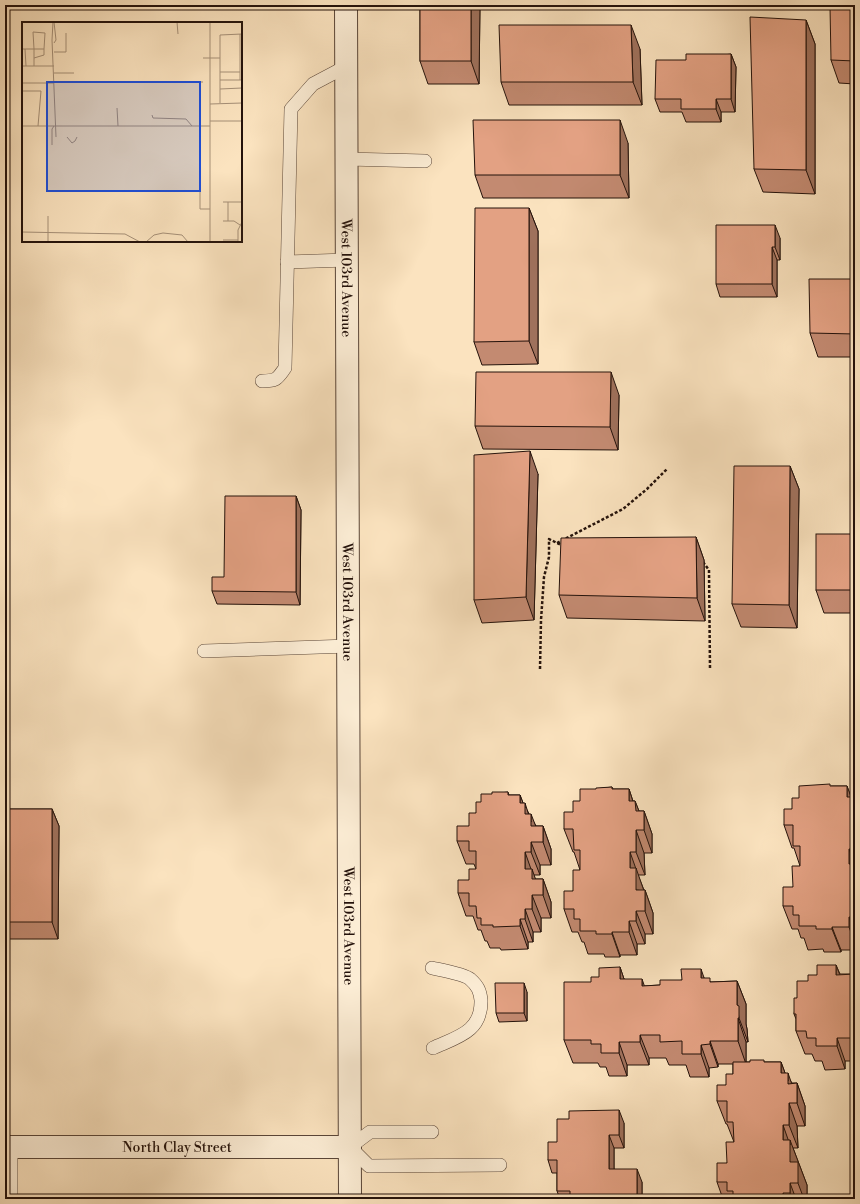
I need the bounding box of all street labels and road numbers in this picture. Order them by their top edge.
street label: West 103rd Avenue [337,218,355,337]
street label: West 103rd Avenue [338,542,356,661]
street label: West 103rd Avenue [339,866,357,985]
street label: North Clay Street [122,1139,232,1157]

